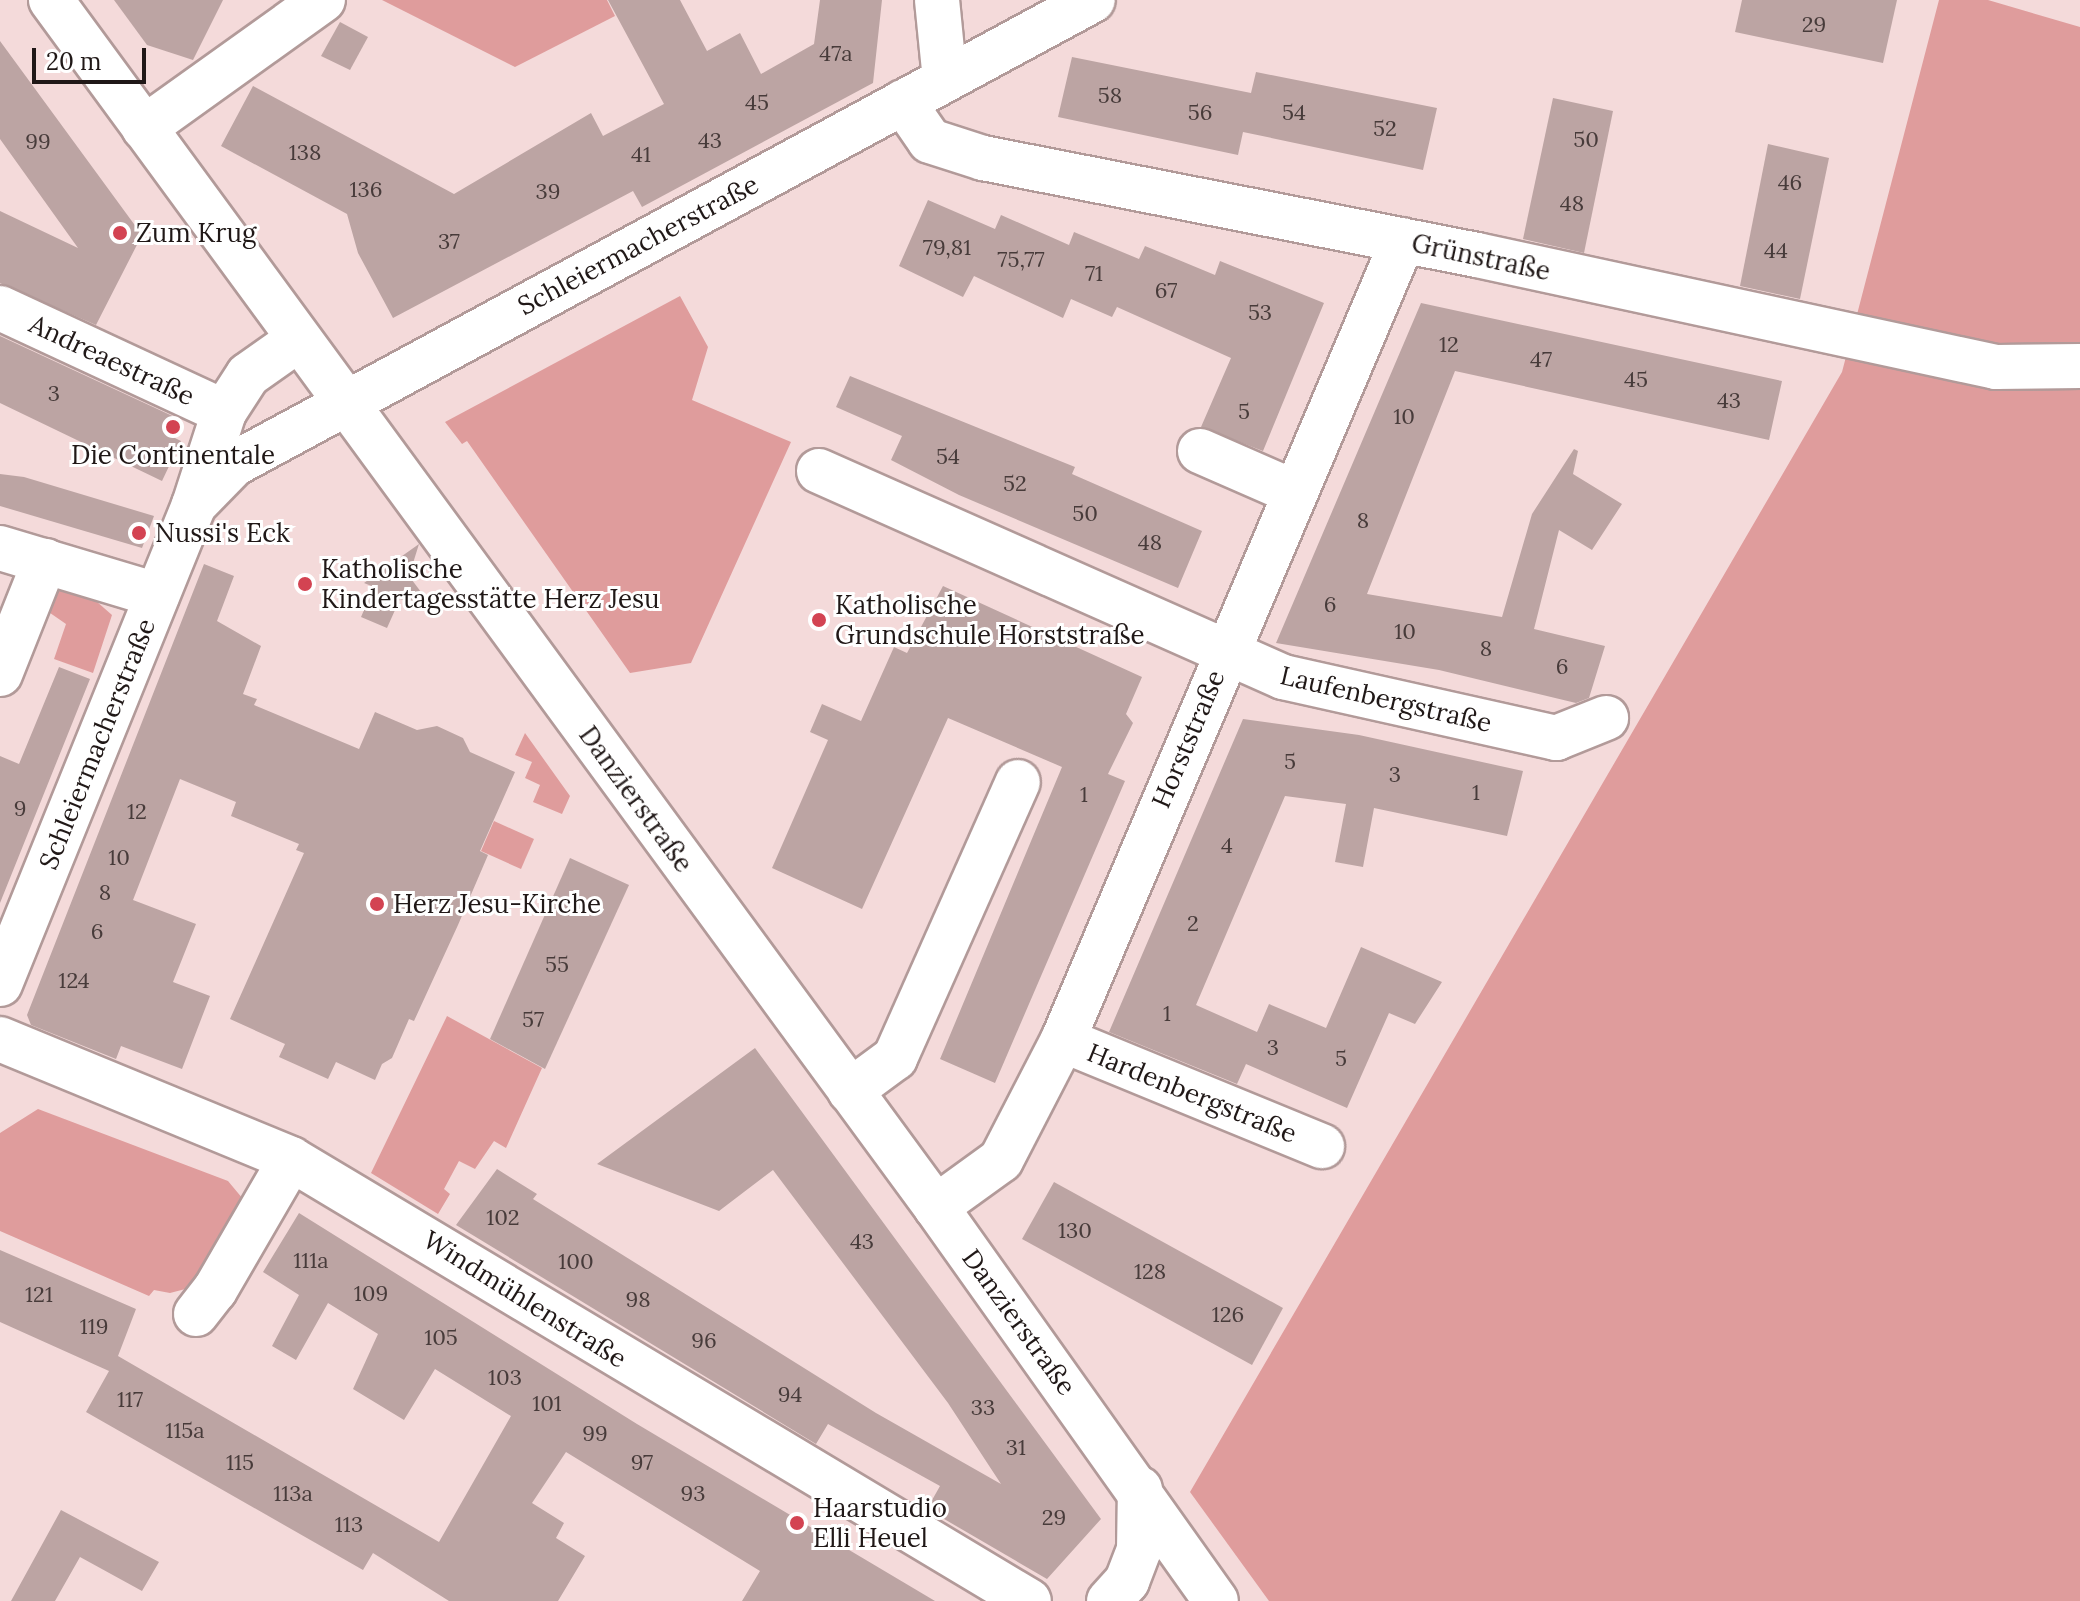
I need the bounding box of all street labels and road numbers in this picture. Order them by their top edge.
street label: Schleiermacherstraße [512,168,764,322]
street label: Grünstraße [1409,227,1553,287]
street label: Andreaestraße [24,308,200,412]
street label: Schleiermacherstraße [32,614,162,874]
street label: Laufenbergstraße [1277,660,1495,738]
street label: Horststraße [1145,665,1231,813]
street label: Danzierstraße [573,720,699,878]
street label: Hardenbergstraße [1083,1037,1301,1149]
street label: Windmühlenstraße [418,1224,632,1374]
street label: Danzierstraße [956,1243,1082,1401]

